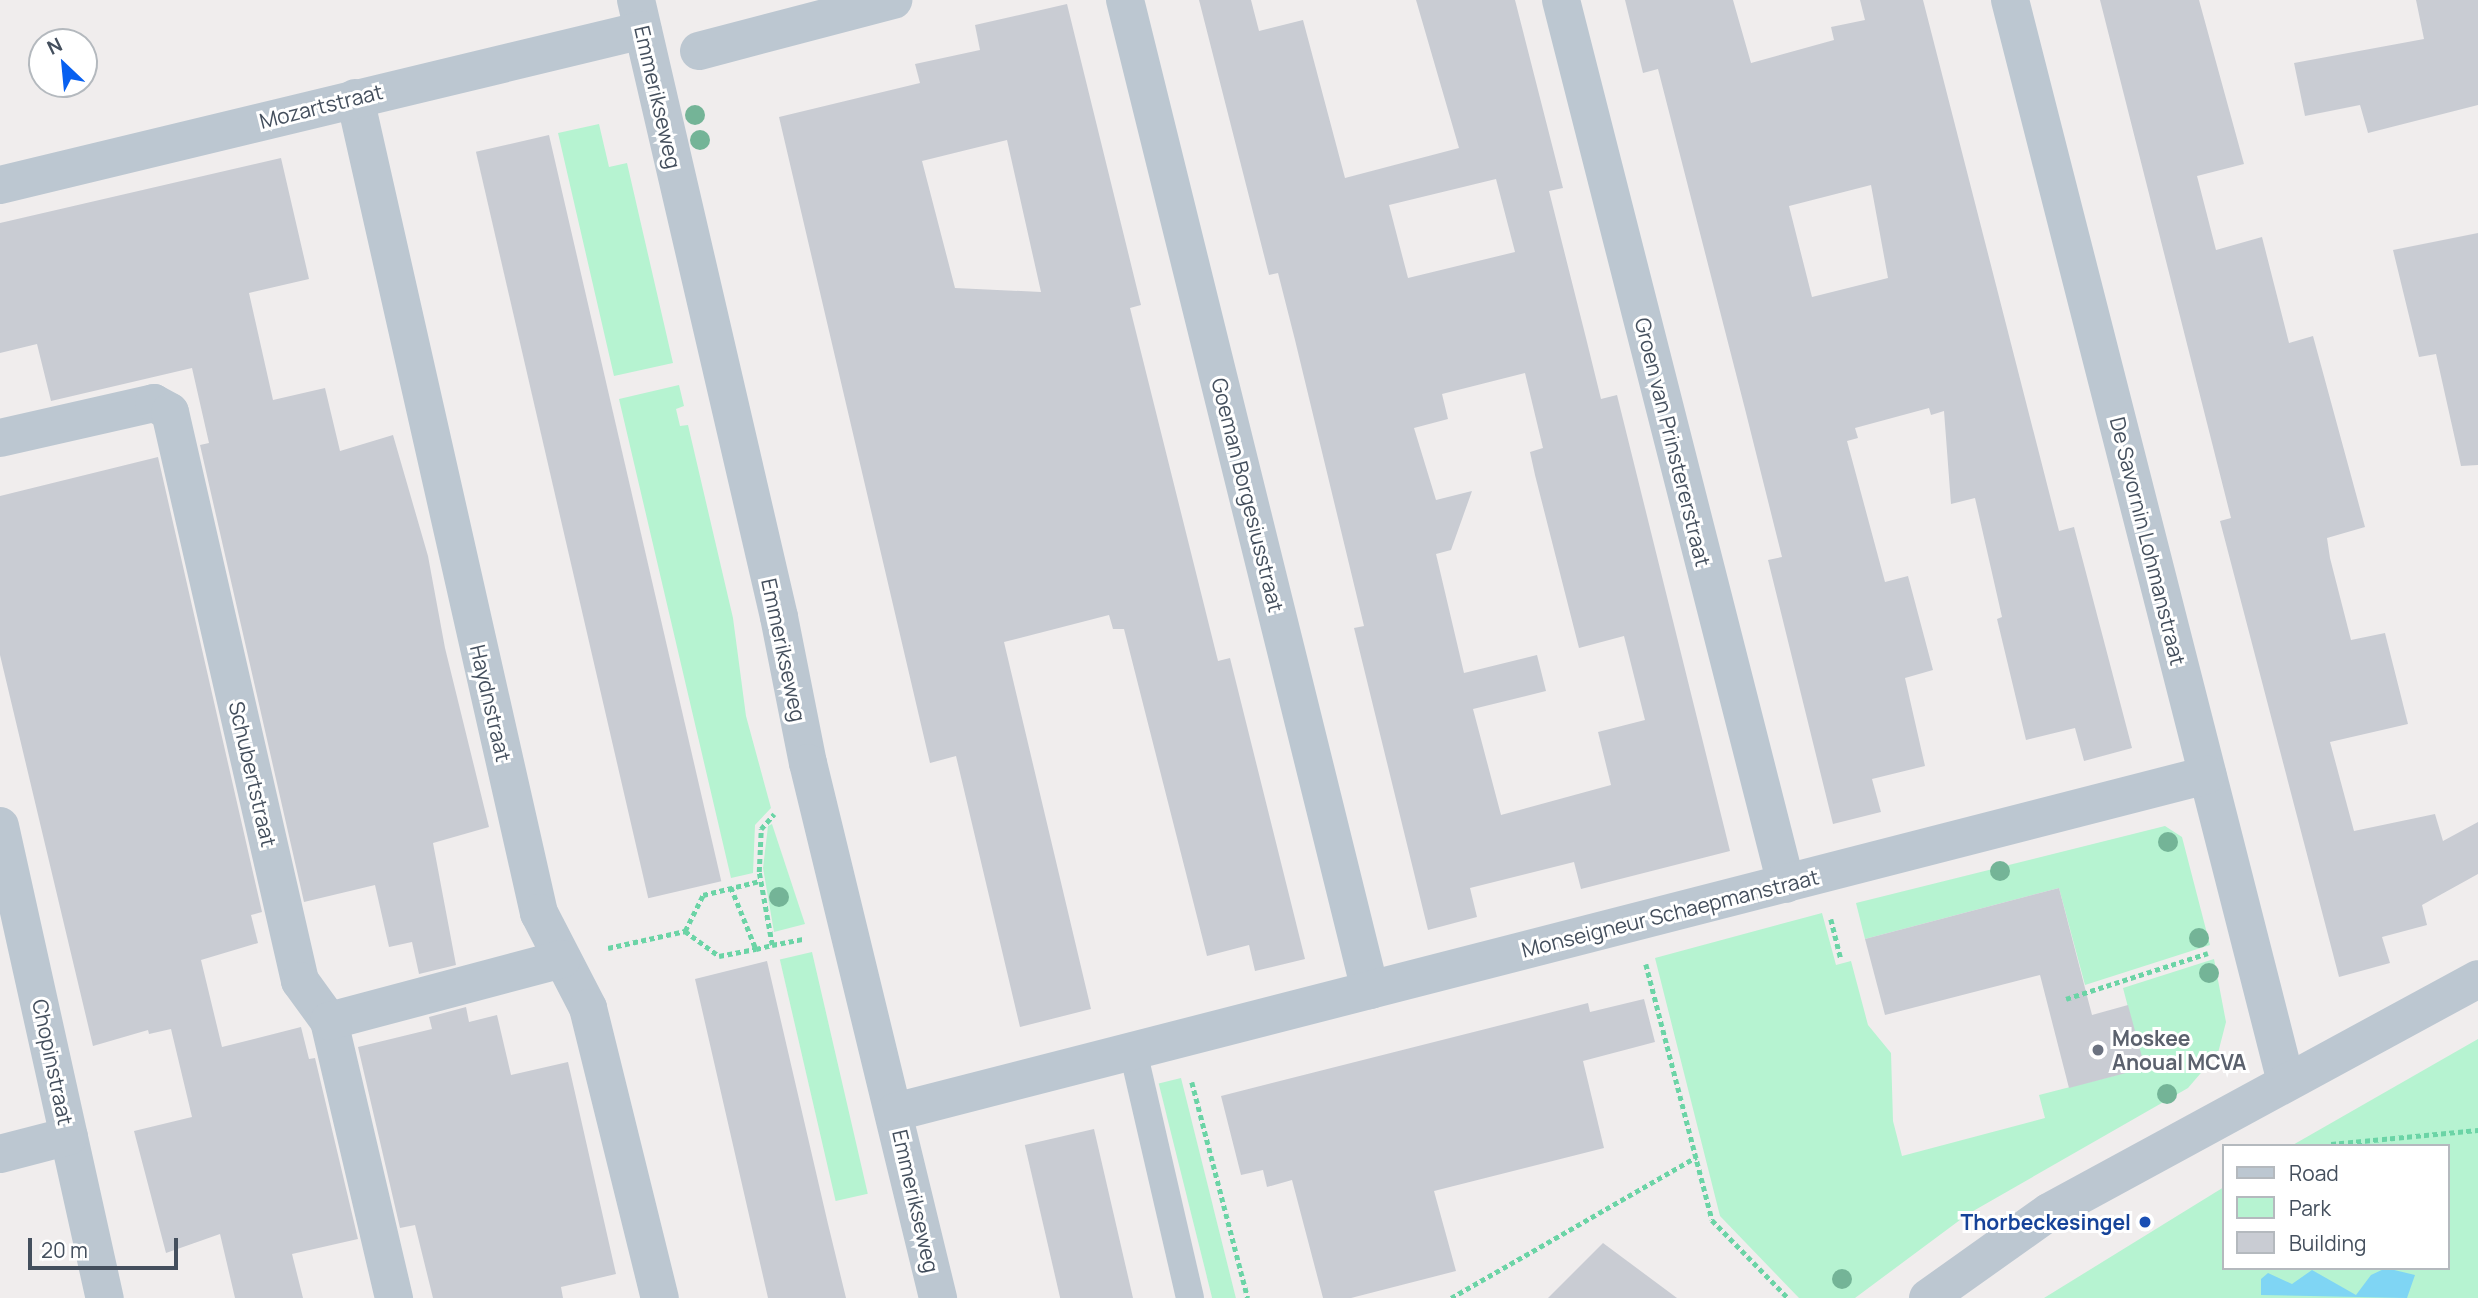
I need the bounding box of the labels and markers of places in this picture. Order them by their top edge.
place label: Moskee Anoual MCVA [2112,1025,2246,1075]
marker: Moskee Anoual MCVA [2090,1042,2106,1058]
place label: Thorbeckesingel [1961,1209,2131,1235]
marker: Thorbeckesingel [2137,1214,2153,1230]

